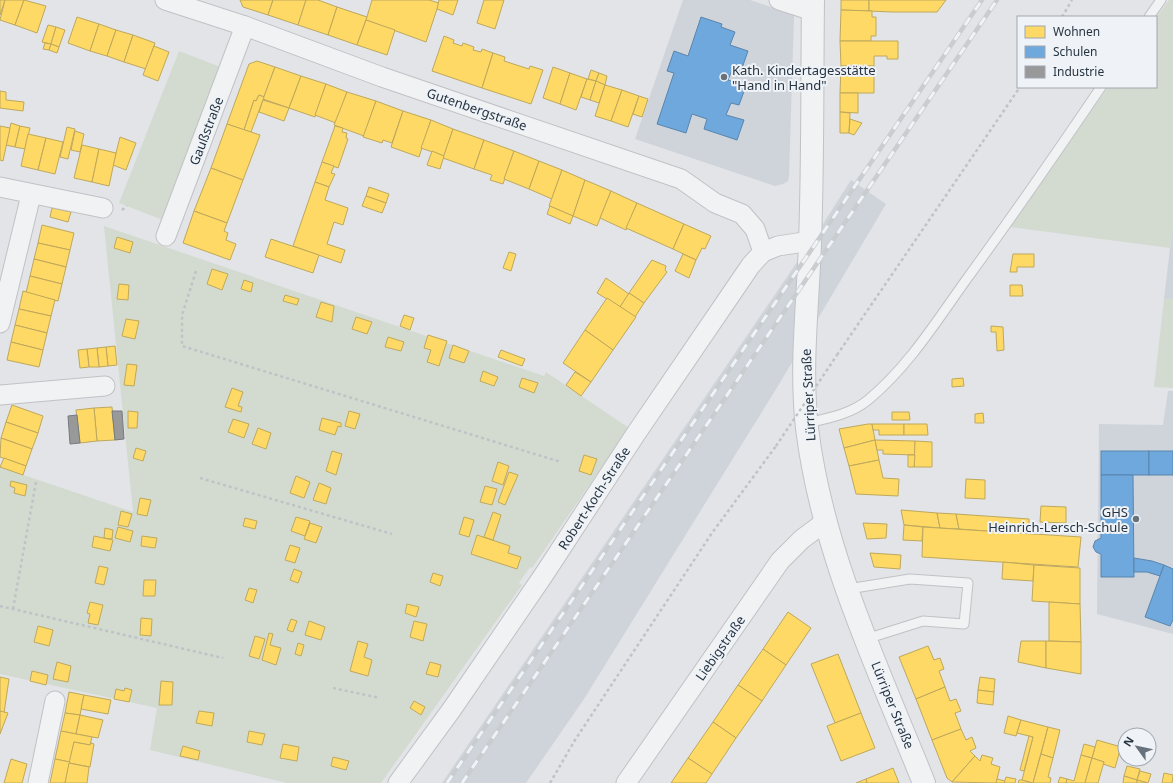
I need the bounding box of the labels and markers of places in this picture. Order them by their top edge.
place label: Kath. Kindertagesstätte "Hand in Hand" [732,61,876,94]
marker: Kath. Kindertagesstätte "Hand in Hand" [719,72,729,82]
place label: GHS Heinrich-Lersch-Schule [988,503,1128,536]
marker: GHS Heinrich-Lersch-Schule [1131,514,1141,524]

